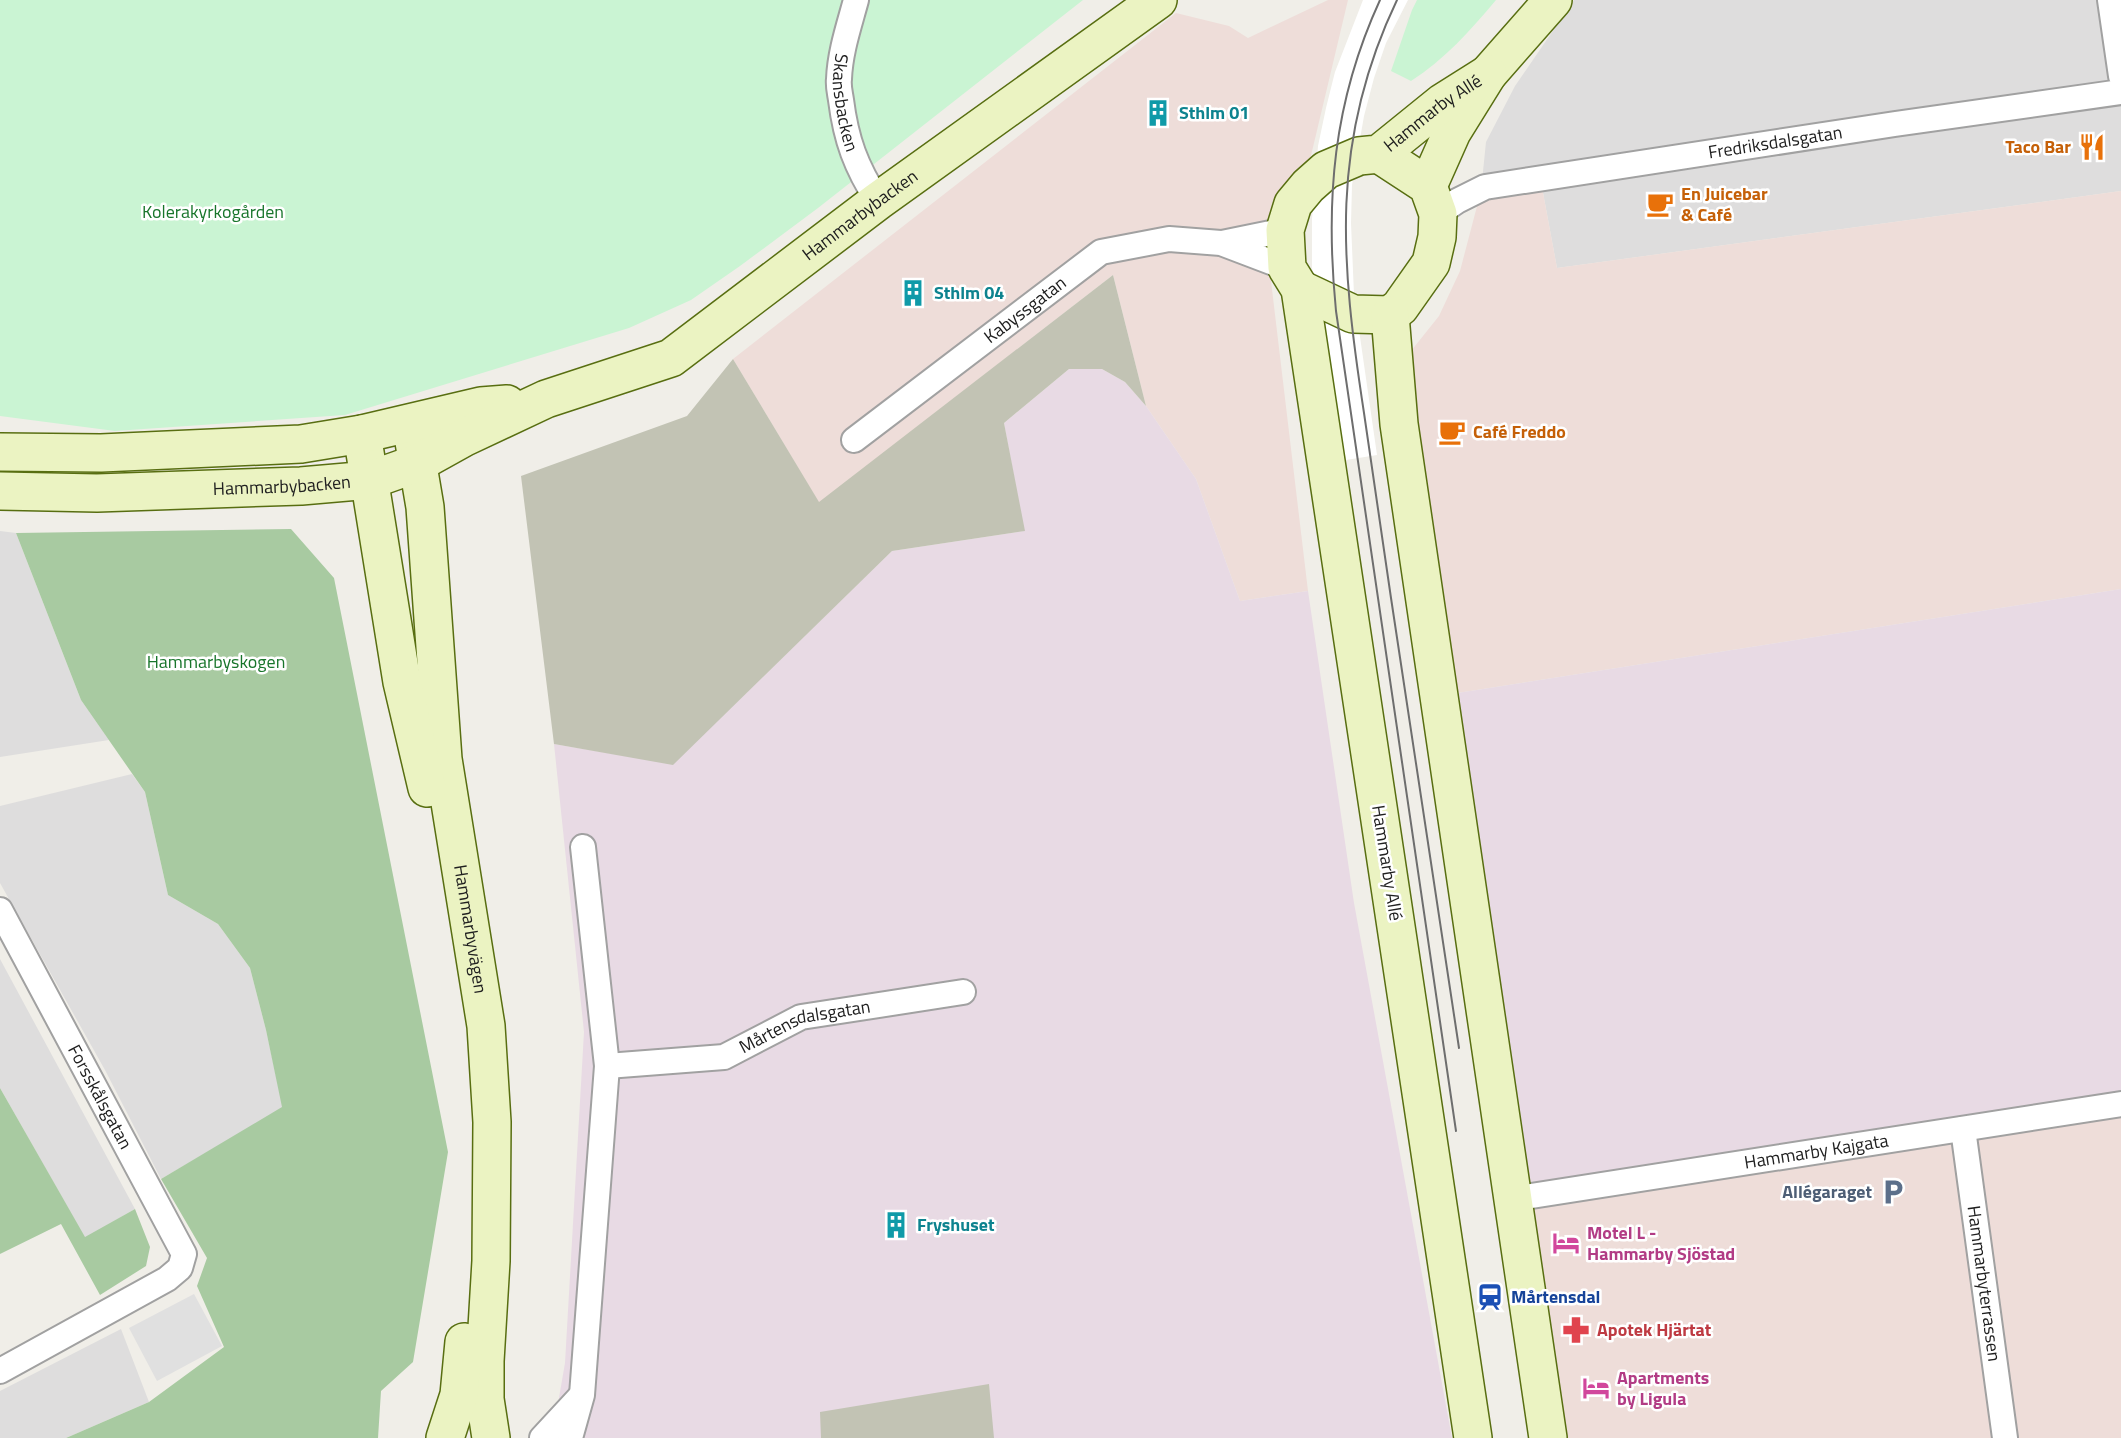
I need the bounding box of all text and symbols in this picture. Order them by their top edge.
street label: Skansbacken [826,52,866,155]
street label: Hammarby Allé [1377,67,1487,158]
building icon: Sthlm 01 [1143,98,1173,128]
place label: Sthlm 01 [1179,99,1249,126]
street label: Fredriksdalsgatan [1706,118,1844,166]
restaurant icon: Taco Bar [2077,132,2107,162]
place label: Taco Bar [2005,133,2071,160]
street label: Hammarbybacken [796,163,923,267]
place label: En Juicebar & Café [1681,180,1768,228]
cafe icon: En Juicebar & Café [1645,189,1675,219]
park label: Kolerakyrkogården [142,198,284,225]
street label: Kabyssgatan [978,269,1072,350]
building icon: Sthlm 04 [898,278,928,308]
place label: Sthlm 04 [934,279,1004,306]
cafe icon: Café Freddo [1437,417,1467,447]
place label: Café Freddo [1473,418,1566,445]
street label: Hammarbybacken [212,468,352,502]
park label: Hammarbyskogen [147,648,285,675]
street label: Hammarby Allé [1365,803,1410,923]
street label: Hammarbyvägen [447,863,495,995]
street label: Mårtensdalsgatan [734,992,872,1060]
street label: Forsskålsgatan [61,1040,139,1154]
street label: Hammarby Kajgata [1742,1126,1890,1176]
parking icon: Allégaraget [1878,1177,1908,1207]
place label: Allégaraget [1782,1178,1872,1205]
street label: Hammarbyterrassen [1961,1204,2008,1363]
building icon: Fryshuset [881,1210,911,1240]
place label: Fryshuset [917,1211,995,1238]
place label: Motel L - Hammarby Sjöstad [1587,1219,1735,1267]
hotel icon: Motel L - Hammarby Sjöstad [1551,1228,1581,1258]
station icon: Mårtensdal [1475,1282,1505,1312]
place label: Mårtensdal [1511,1283,1600,1310]
pharmacy icon: Apotek Hjärtat [1561,1315,1591,1345]
place label: Apotek Hjärtat [1597,1316,1712,1343]
place label: Apartments by Ligula [1617,1364,1709,1412]
hotel icon: Apartments by Ligula [1581,1373,1611,1403]

